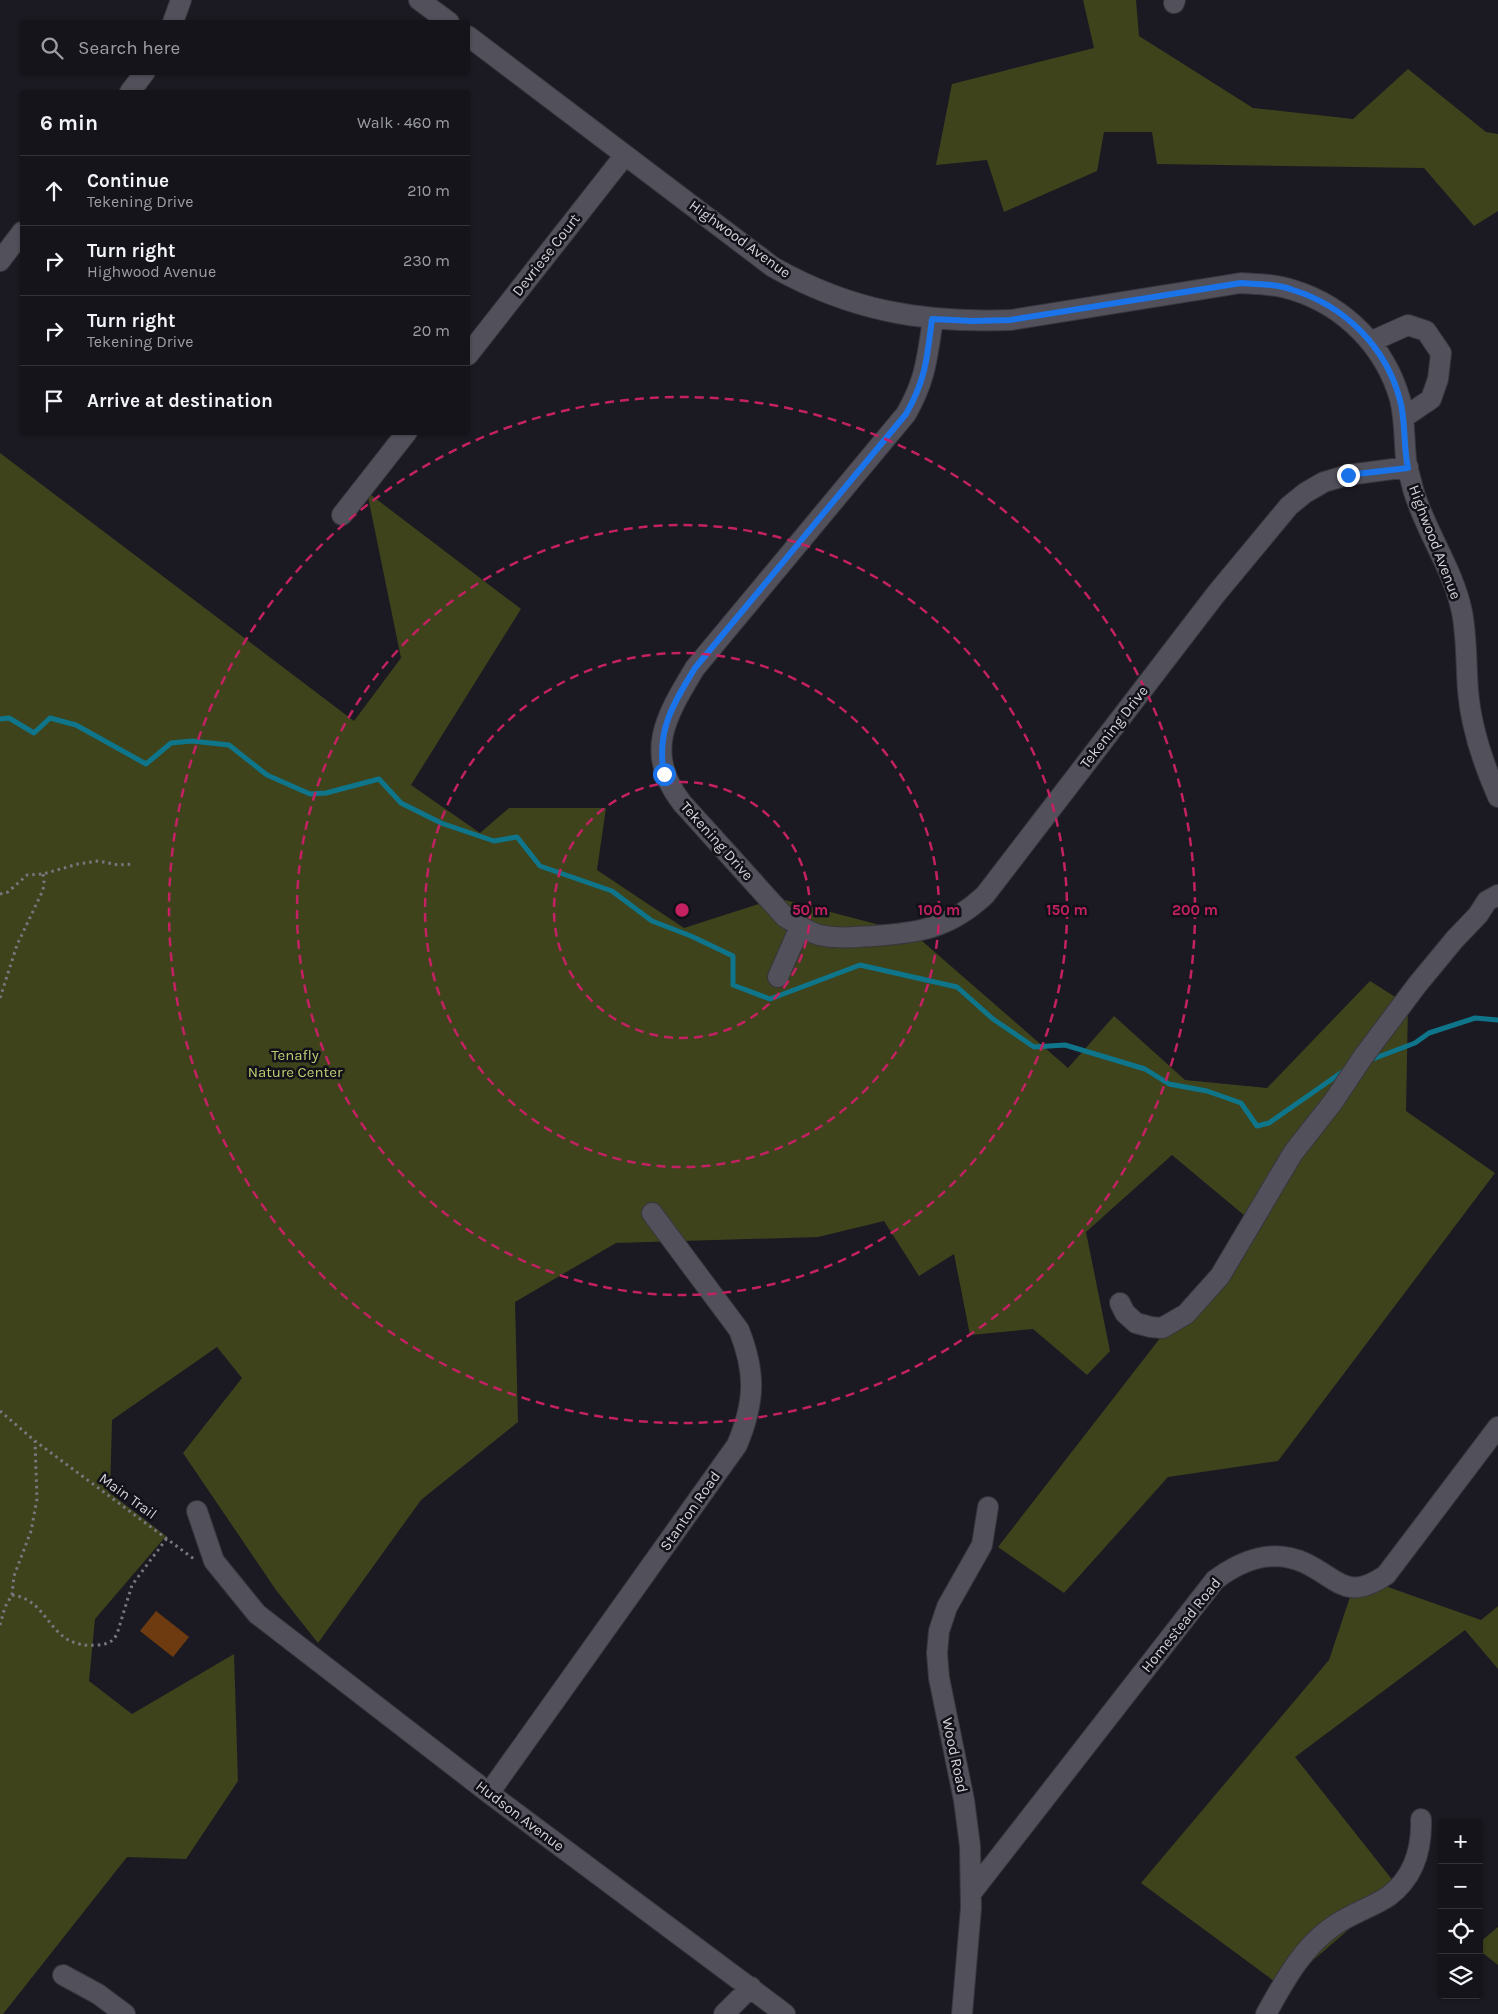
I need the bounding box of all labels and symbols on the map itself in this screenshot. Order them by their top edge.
street label: Highwood Avenue [686,196,794,282]
street label: Devriese Court [508,210,584,300]
route end [1337,464,1360,487]
street label: Highwood Avenue [1405,482,1465,602]
street label: Tekening Drive [1076,682,1152,772]
route start [653,763,676,786]
street label: Tekening Drive [677,798,757,884]
centre of rings [673,901,691,919]
text: 50 m [792,901,828,919]
text: 100 m [918,901,960,919]
text: 150 m [1046,901,1088,919]
text: 200 m [1172,901,1218,919]
park label: Tenafly Nature Center [248,1046,343,1081]
street label: Stanton Road [656,1468,724,1554]
street label: Main Trail [96,1469,160,1523]
street label: Homestead Road [1137,1574,1225,1676]
street label: Wood Road [938,1716,972,1794]
street label: Hudson Avenue [472,1777,568,1855]

